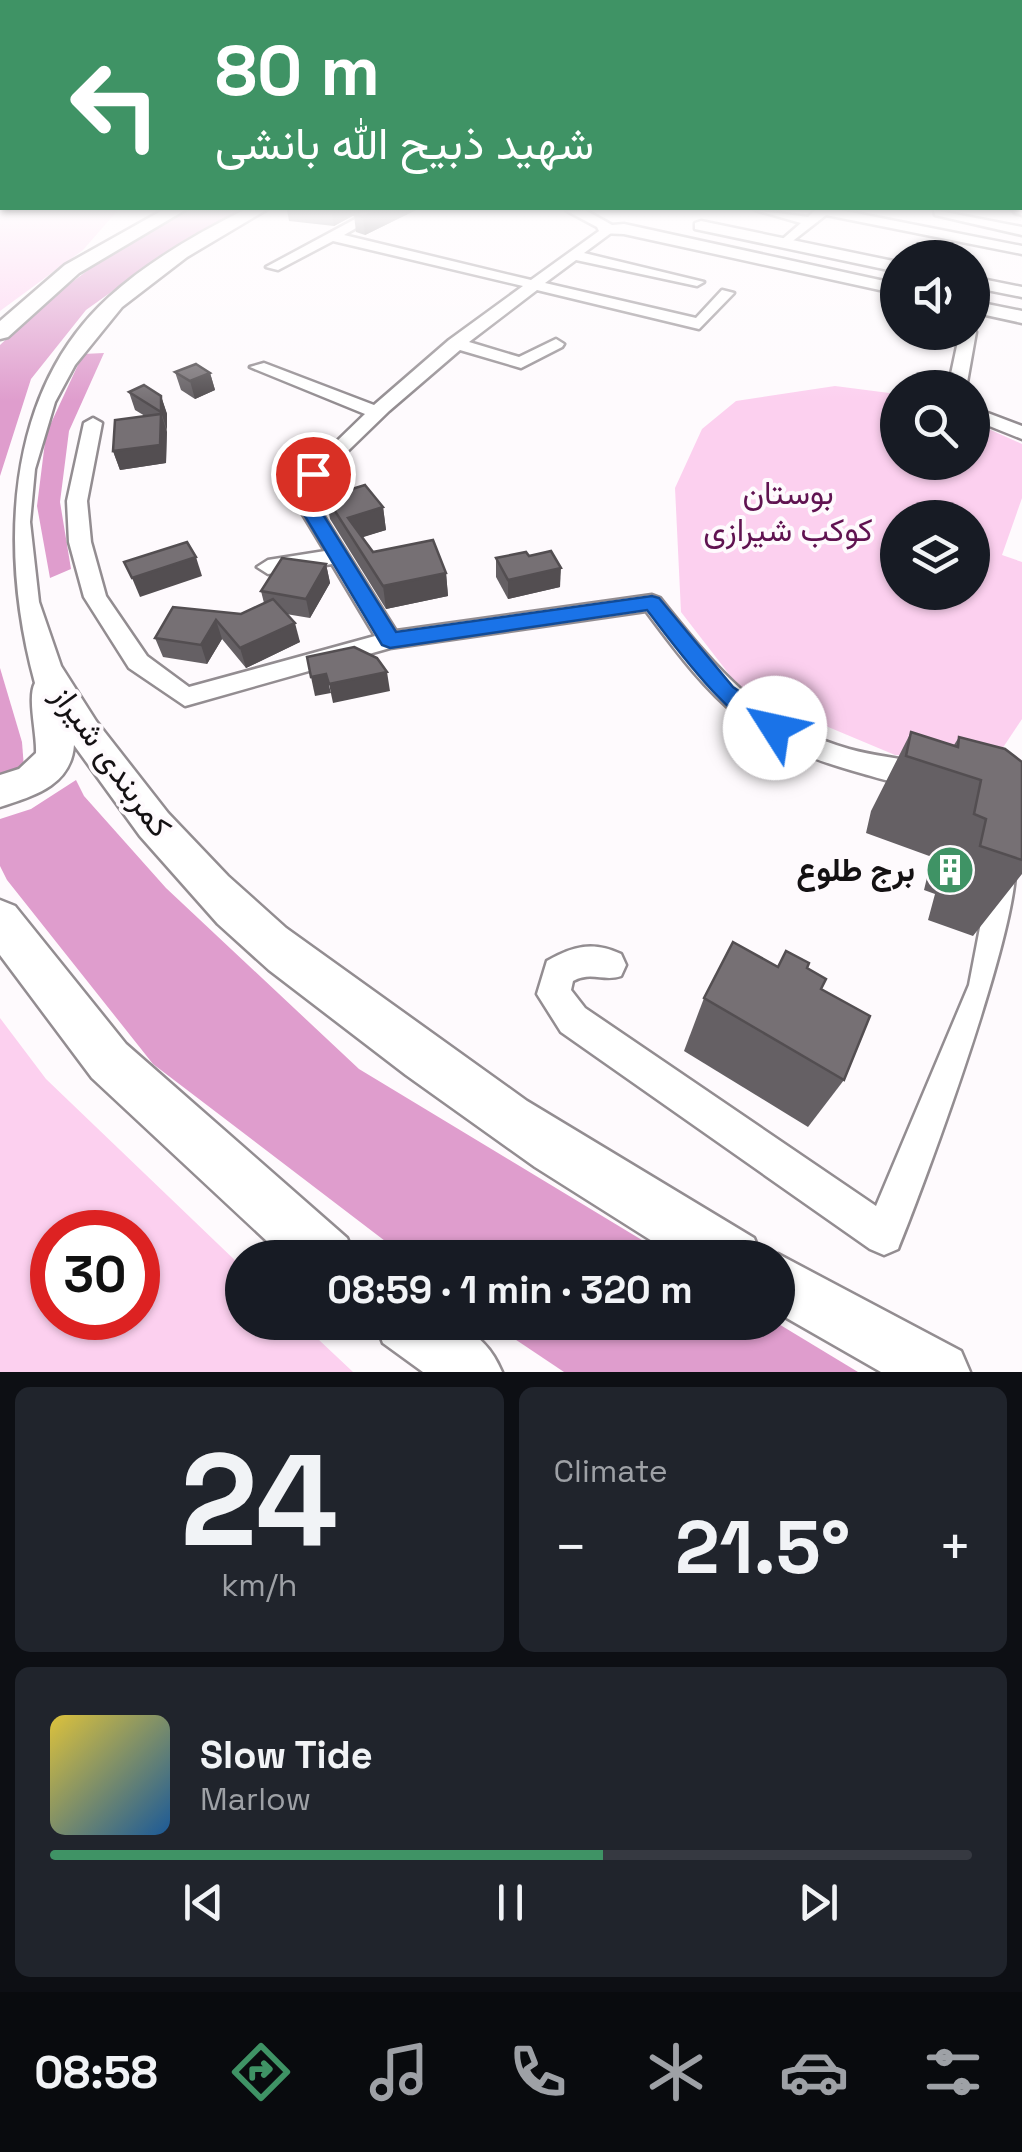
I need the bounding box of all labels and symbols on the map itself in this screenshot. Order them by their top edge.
pin [271,432,356,517]
park label: بوستان کوکب شیرازی [703,473,873,550]
street label: کمربندی شیراز [43,676,181,845]
position arrow [723,676,827,780]
building icon: برج طلوع [924,844,976,896]
place label: برج طلوع [796,850,915,892]
speed limit sign: 30 [30,1210,160,1340]

